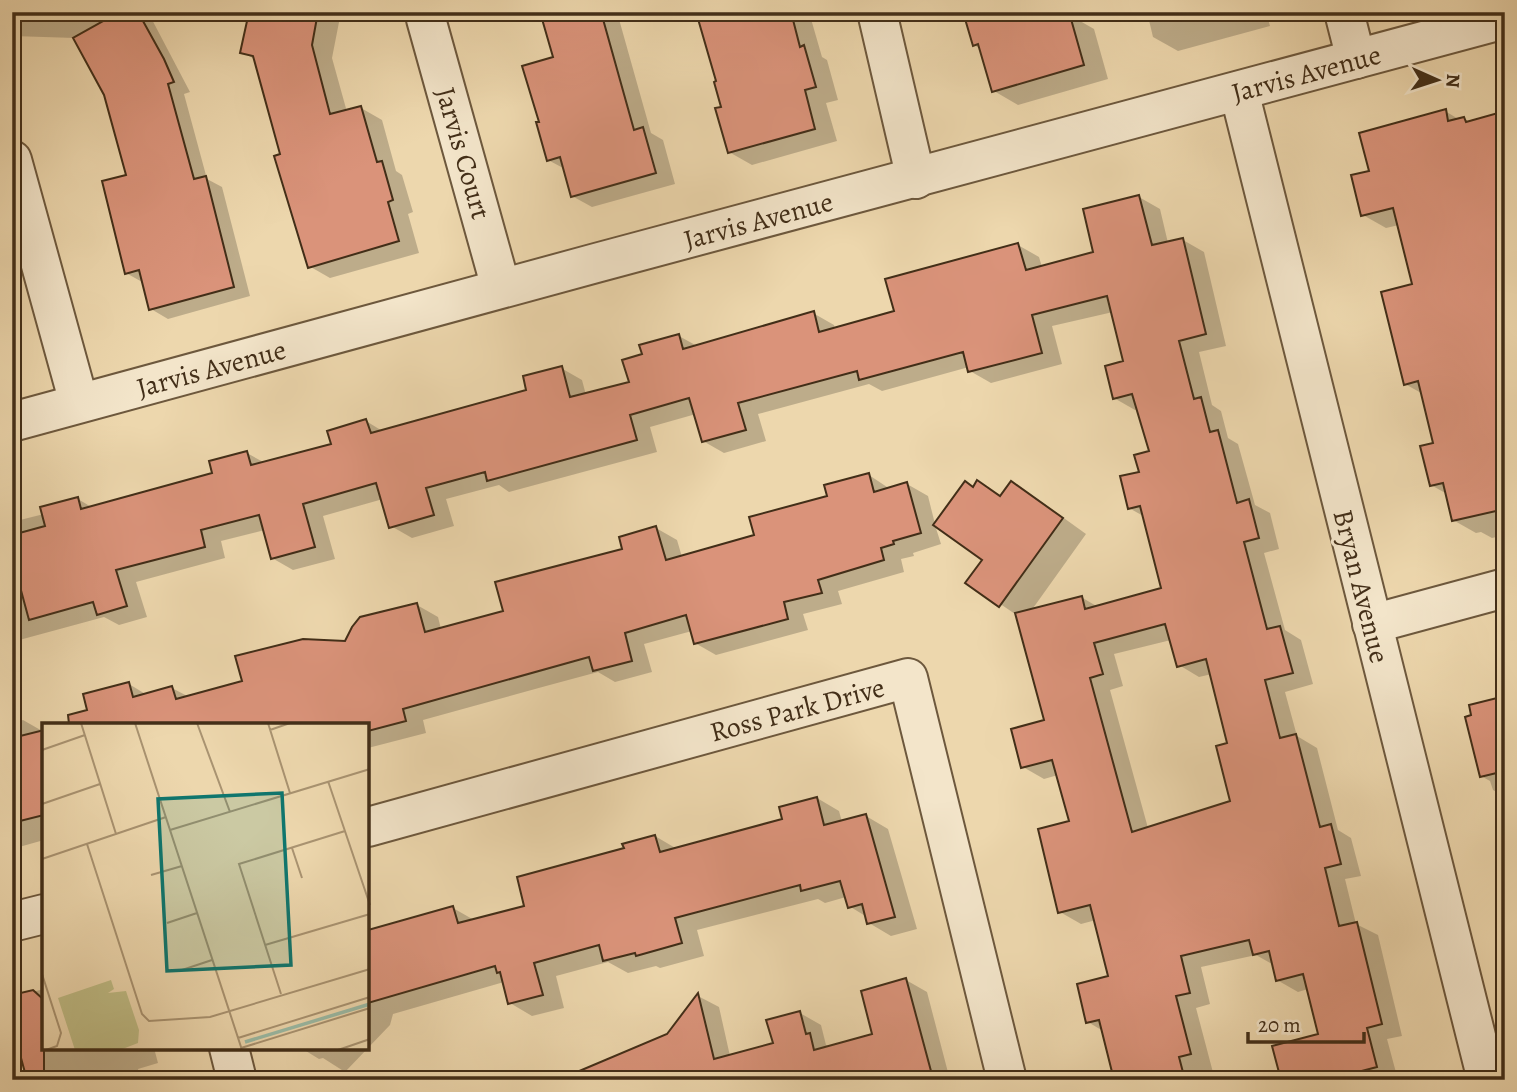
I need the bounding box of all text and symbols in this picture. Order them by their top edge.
street label: Jarvis Avenue [1227,36,1385,112]
north arrow [1402,46,1472,116]
text: N [1440,73,1466,89]
street label: Jarvis Court [426,83,500,224]
street label: Jarvis Avenue [679,183,837,259]
street label: Jarvis Avenue [132,331,290,407]
street label: Bryan Avenue [1324,505,1398,667]
street label: Ross Park Drive [706,668,889,752]
inset map [42,723,369,1050]
scale bar [1248,1001,1363,1045]
text: 20 m [1258,1011,1301,1039]

